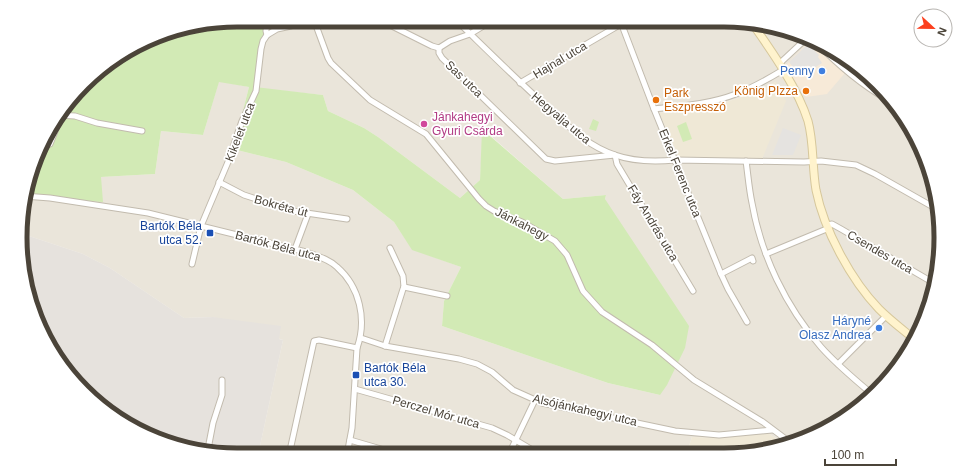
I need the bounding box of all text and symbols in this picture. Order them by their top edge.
north arrow [913,8,953,48]
text: N [935,26,949,38]
street label: Hajnal utca [531,38,590,81]
street label: Sas utca [442,58,486,100]
place label: Penny [780,64,814,78]
marker: Penny [817,66,827,76]
place label: König PIzza [734,84,798,98]
place label: Park Eszpresszó [664,86,726,114]
marker: König PIzza [801,86,811,96]
street label: Hegyalja utca [529,89,594,147]
marker: Park Eszpresszó [651,95,661,105]
street label: Kikelet utca [222,100,258,163]
place label: Jánkahegyi Gyuri Csárda [432,110,503,138]
marker: Jánkahegyi Gyuri Csárda [419,119,429,129]
street label: Erkel Ferenc utca [656,127,704,220]
street label: Fáy András utca [625,182,681,264]
street label: Bokréta út [253,192,310,220]
street label: Jánkahegy [493,205,551,243]
place label: Bartók Béla utca 52. [140,219,202,247]
marker: Bartók Béla utca 52. [205,228,215,238]
street label: Bartók Béla utca [234,228,323,264]
street label: Csendes utca [845,228,916,277]
place label: Háryné Olasz Andrea [799,314,871,342]
marker: Háryné Olasz Andrea [874,323,884,333]
place label: Bartók Béla utca 30. [364,361,426,389]
marker: Bartók Béla utca 30. [351,370,361,380]
street label: Alsójánkahegyi utca [531,391,639,429]
street label: Perczel Mór utca [391,393,482,431]
scale bar [825,441,896,467]
text: 100 m [831,448,864,462]

